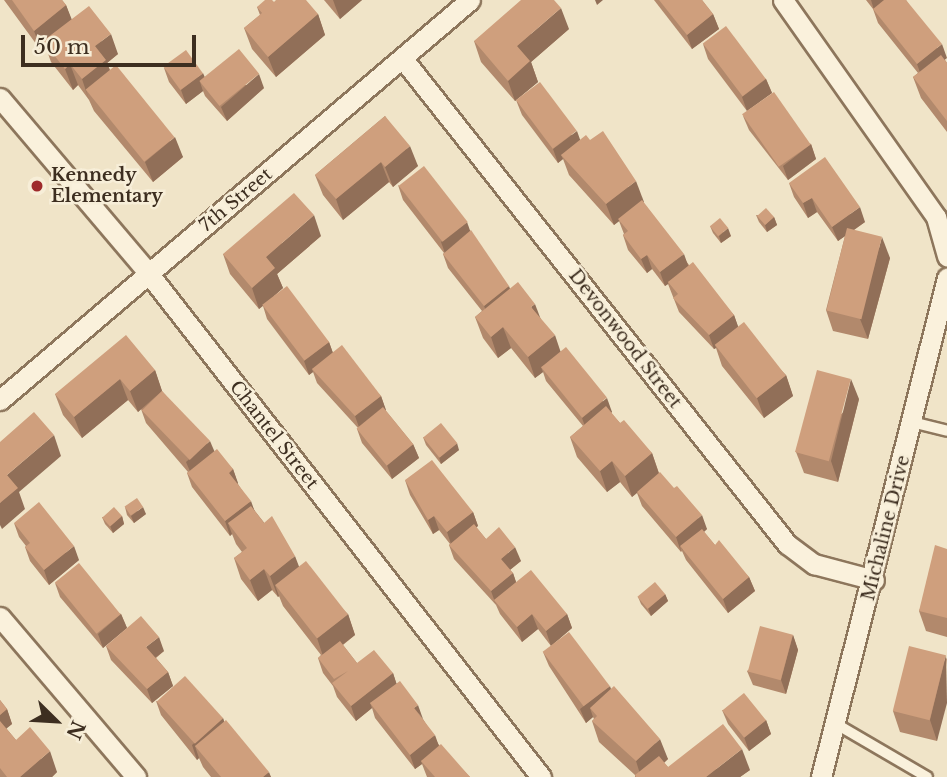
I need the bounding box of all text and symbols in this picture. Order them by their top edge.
scale bar [24,21,200,65]
text: 50 m [34,34,89,60]
street label: 7th Street [196,164,276,236]
place label: Kennedy Elementary [51,165,163,208]
marker: Kennedy Elementary [29,178,45,194]
street label: Devonwood Street [564,265,686,413]
street label: Chantel Street [225,377,323,493]
street label: Michaline Drive [857,453,915,603]
north arrow [21,686,91,756]
text: N [62,717,90,743]

